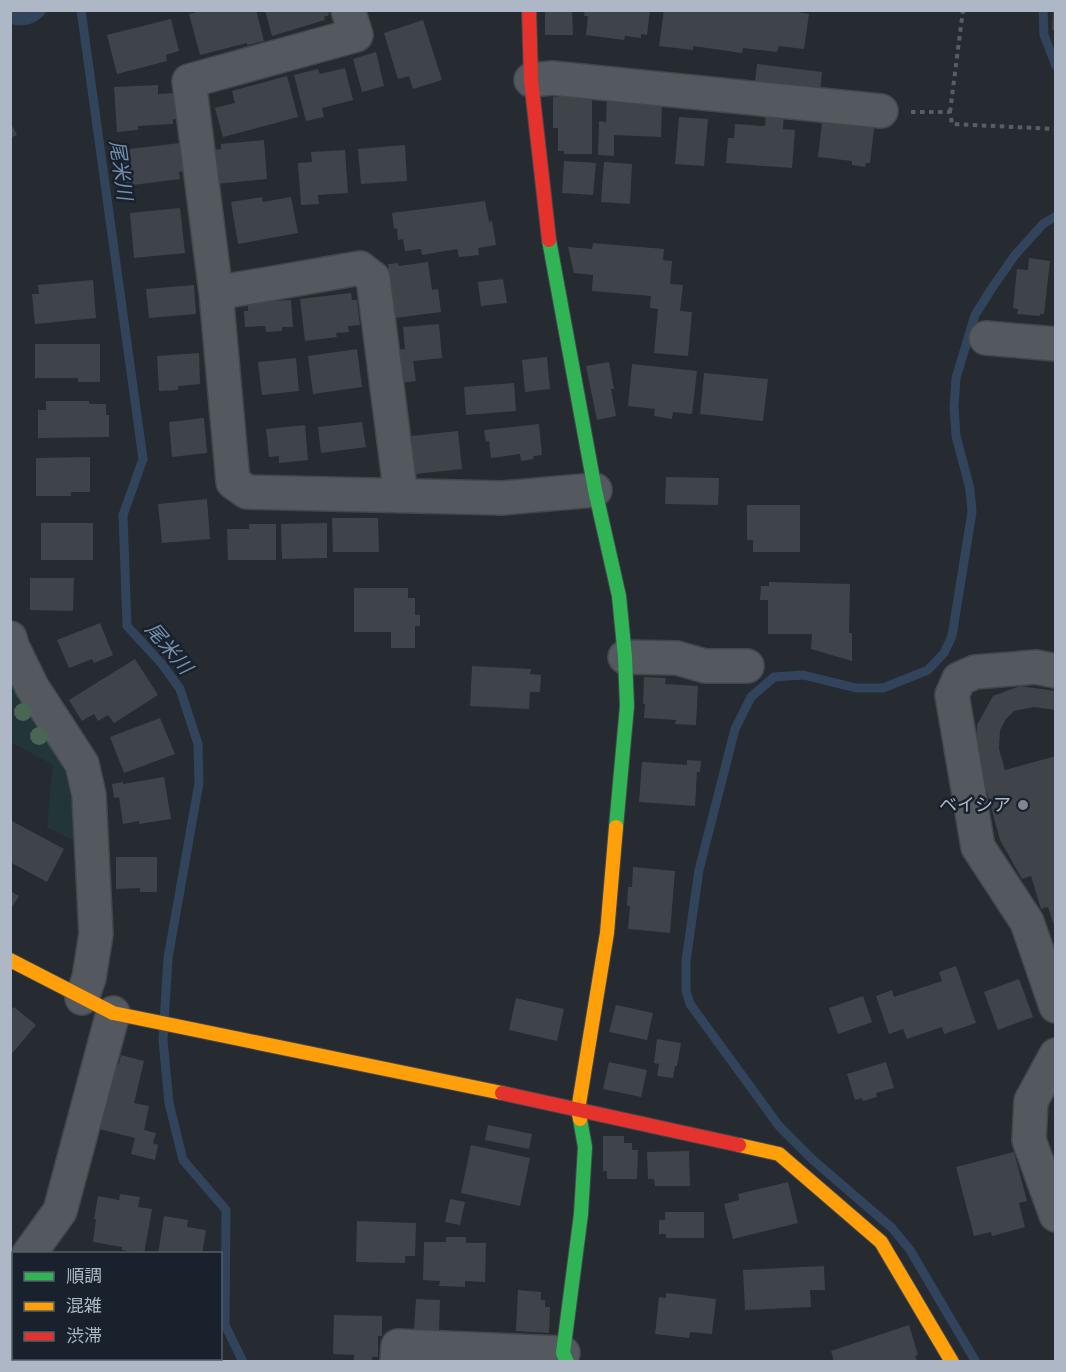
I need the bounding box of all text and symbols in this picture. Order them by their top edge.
water label: 尾米川 [106,139,136,203]
water label: 尾米川 [141,618,198,680]
place label: ベイシア [939,795,1011,815]
marker: ベイシア [1016,798,1030,812]
legend [12,1252,222,1360]
text: 順調 [66,1266,102,1286]
text: 混雑 [66,1296,102,1316]
text: 渋滞 [66,1326,102,1346]

